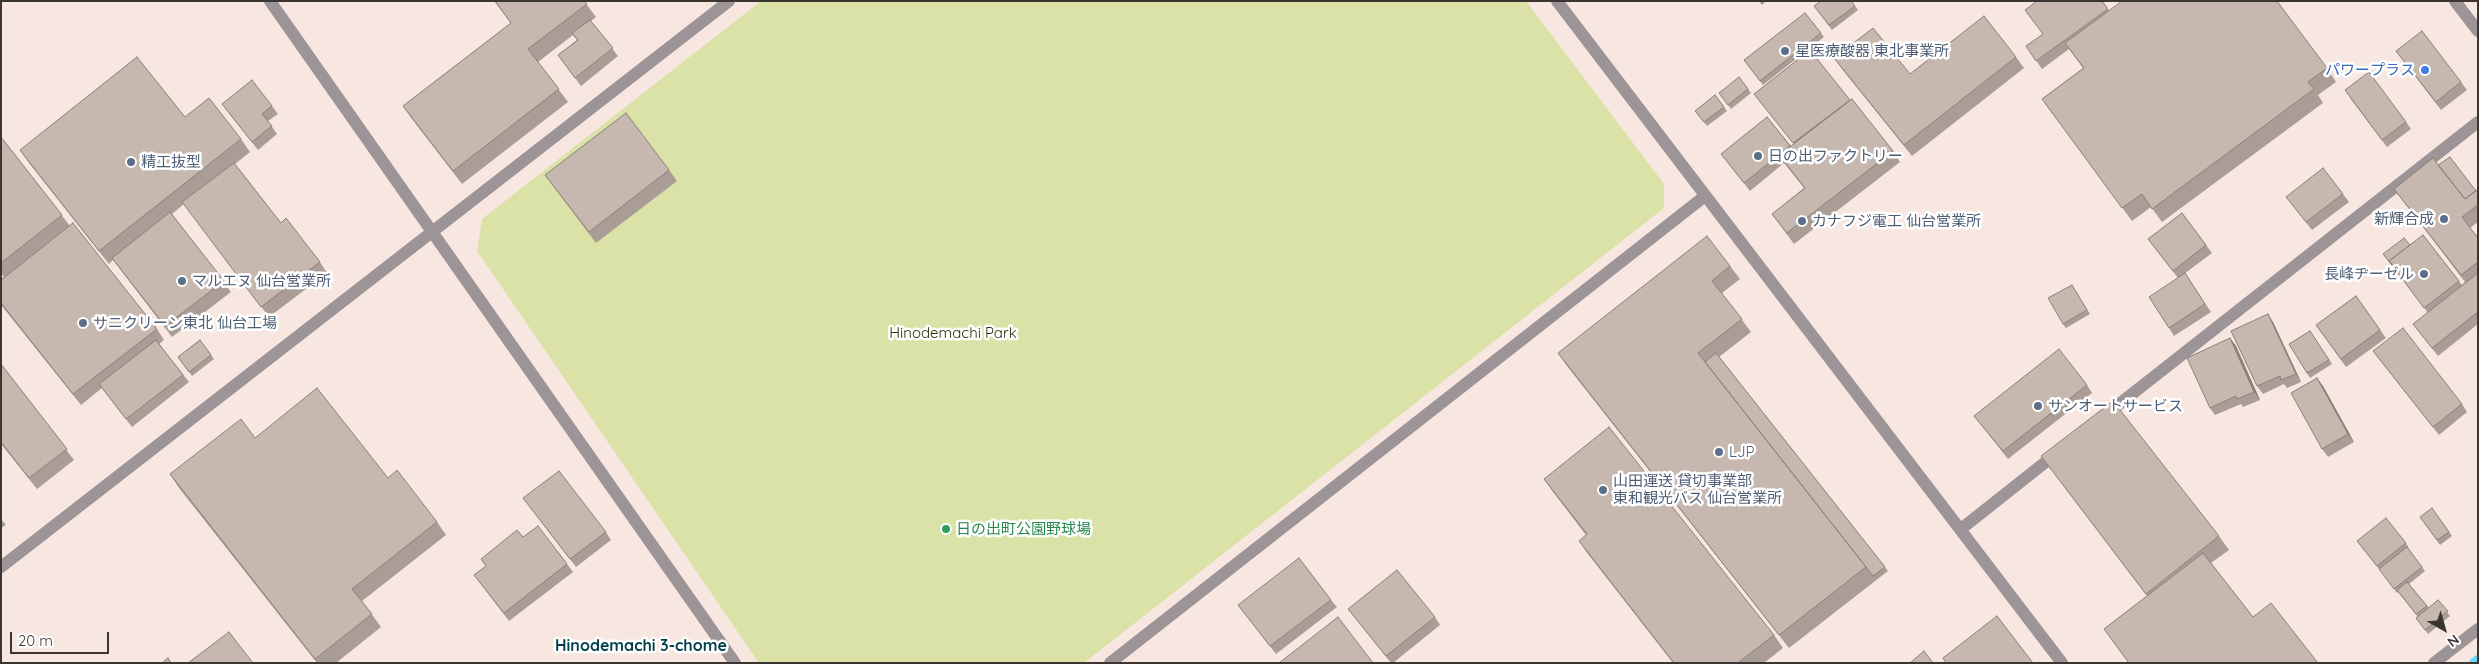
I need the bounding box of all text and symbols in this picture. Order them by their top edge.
place label: 星医療酸器 東北事業所 [1795,42,1949,60]
marker: 星医療酸器 東北事業所 [1779,45,1791,57]
place label: パワープラス [2325,61,2415,79]
marker: パワープラス [2419,64,2431,76]
place label: 日の出ファクトリー [1768,147,1903,165]
marker: 日の出ファクトリー [1752,150,1764,162]
place label: 精工抜型 [141,153,201,171]
marker: 精工抜型 [125,156,137,168]
place label: 新輝合成 [2374,210,2434,228]
place label: カナフジ電工 仙台営業所 [1812,212,1981,230]
marker: 新輝合成 [2438,213,2450,225]
marker: カナフジ電工 仙台営業所 [1796,215,1808,227]
place label: 長峰ヂーゼル [2324,265,2414,283]
marker: 長峰ヂーゼル [2418,268,2430,280]
place label: マルエヌ 仙台営業所 [192,272,331,290]
marker: マルエヌ 仙台営業所 [176,275,188,287]
place label: サニクリーン東北 仙台工場 [93,314,277,332]
marker: サニクリーン東北 仙台工場 [77,317,89,329]
park label: Hinodemachi Park [889,324,1017,342]
place label: サンオートサービス [2048,397,2183,415]
marker: サンオートサービス [2032,400,2044,412]
place label: LJP [1729,443,1754,461]
marker: LJP [1713,446,1725,458]
place label: 山田運送 貸切事業部 東和観光バス 仙台営業所 [1613,472,1782,507]
marker: 山田運送 貸切事業部 東和観光バス 仙台営業所 [1597,484,1609,496]
place label: 日の出町公園野球場 [956,520,1091,538]
marker: 日の出町公園野球場 [940,523,952,535]
north arrow [2419,604,2469,654]
scale bar [12,622,111,654]
text: 20 m [18,631,53,650]
text: N [2444,631,2463,651]
district label: Hinodemachi 3-chome [555,636,727,656]

